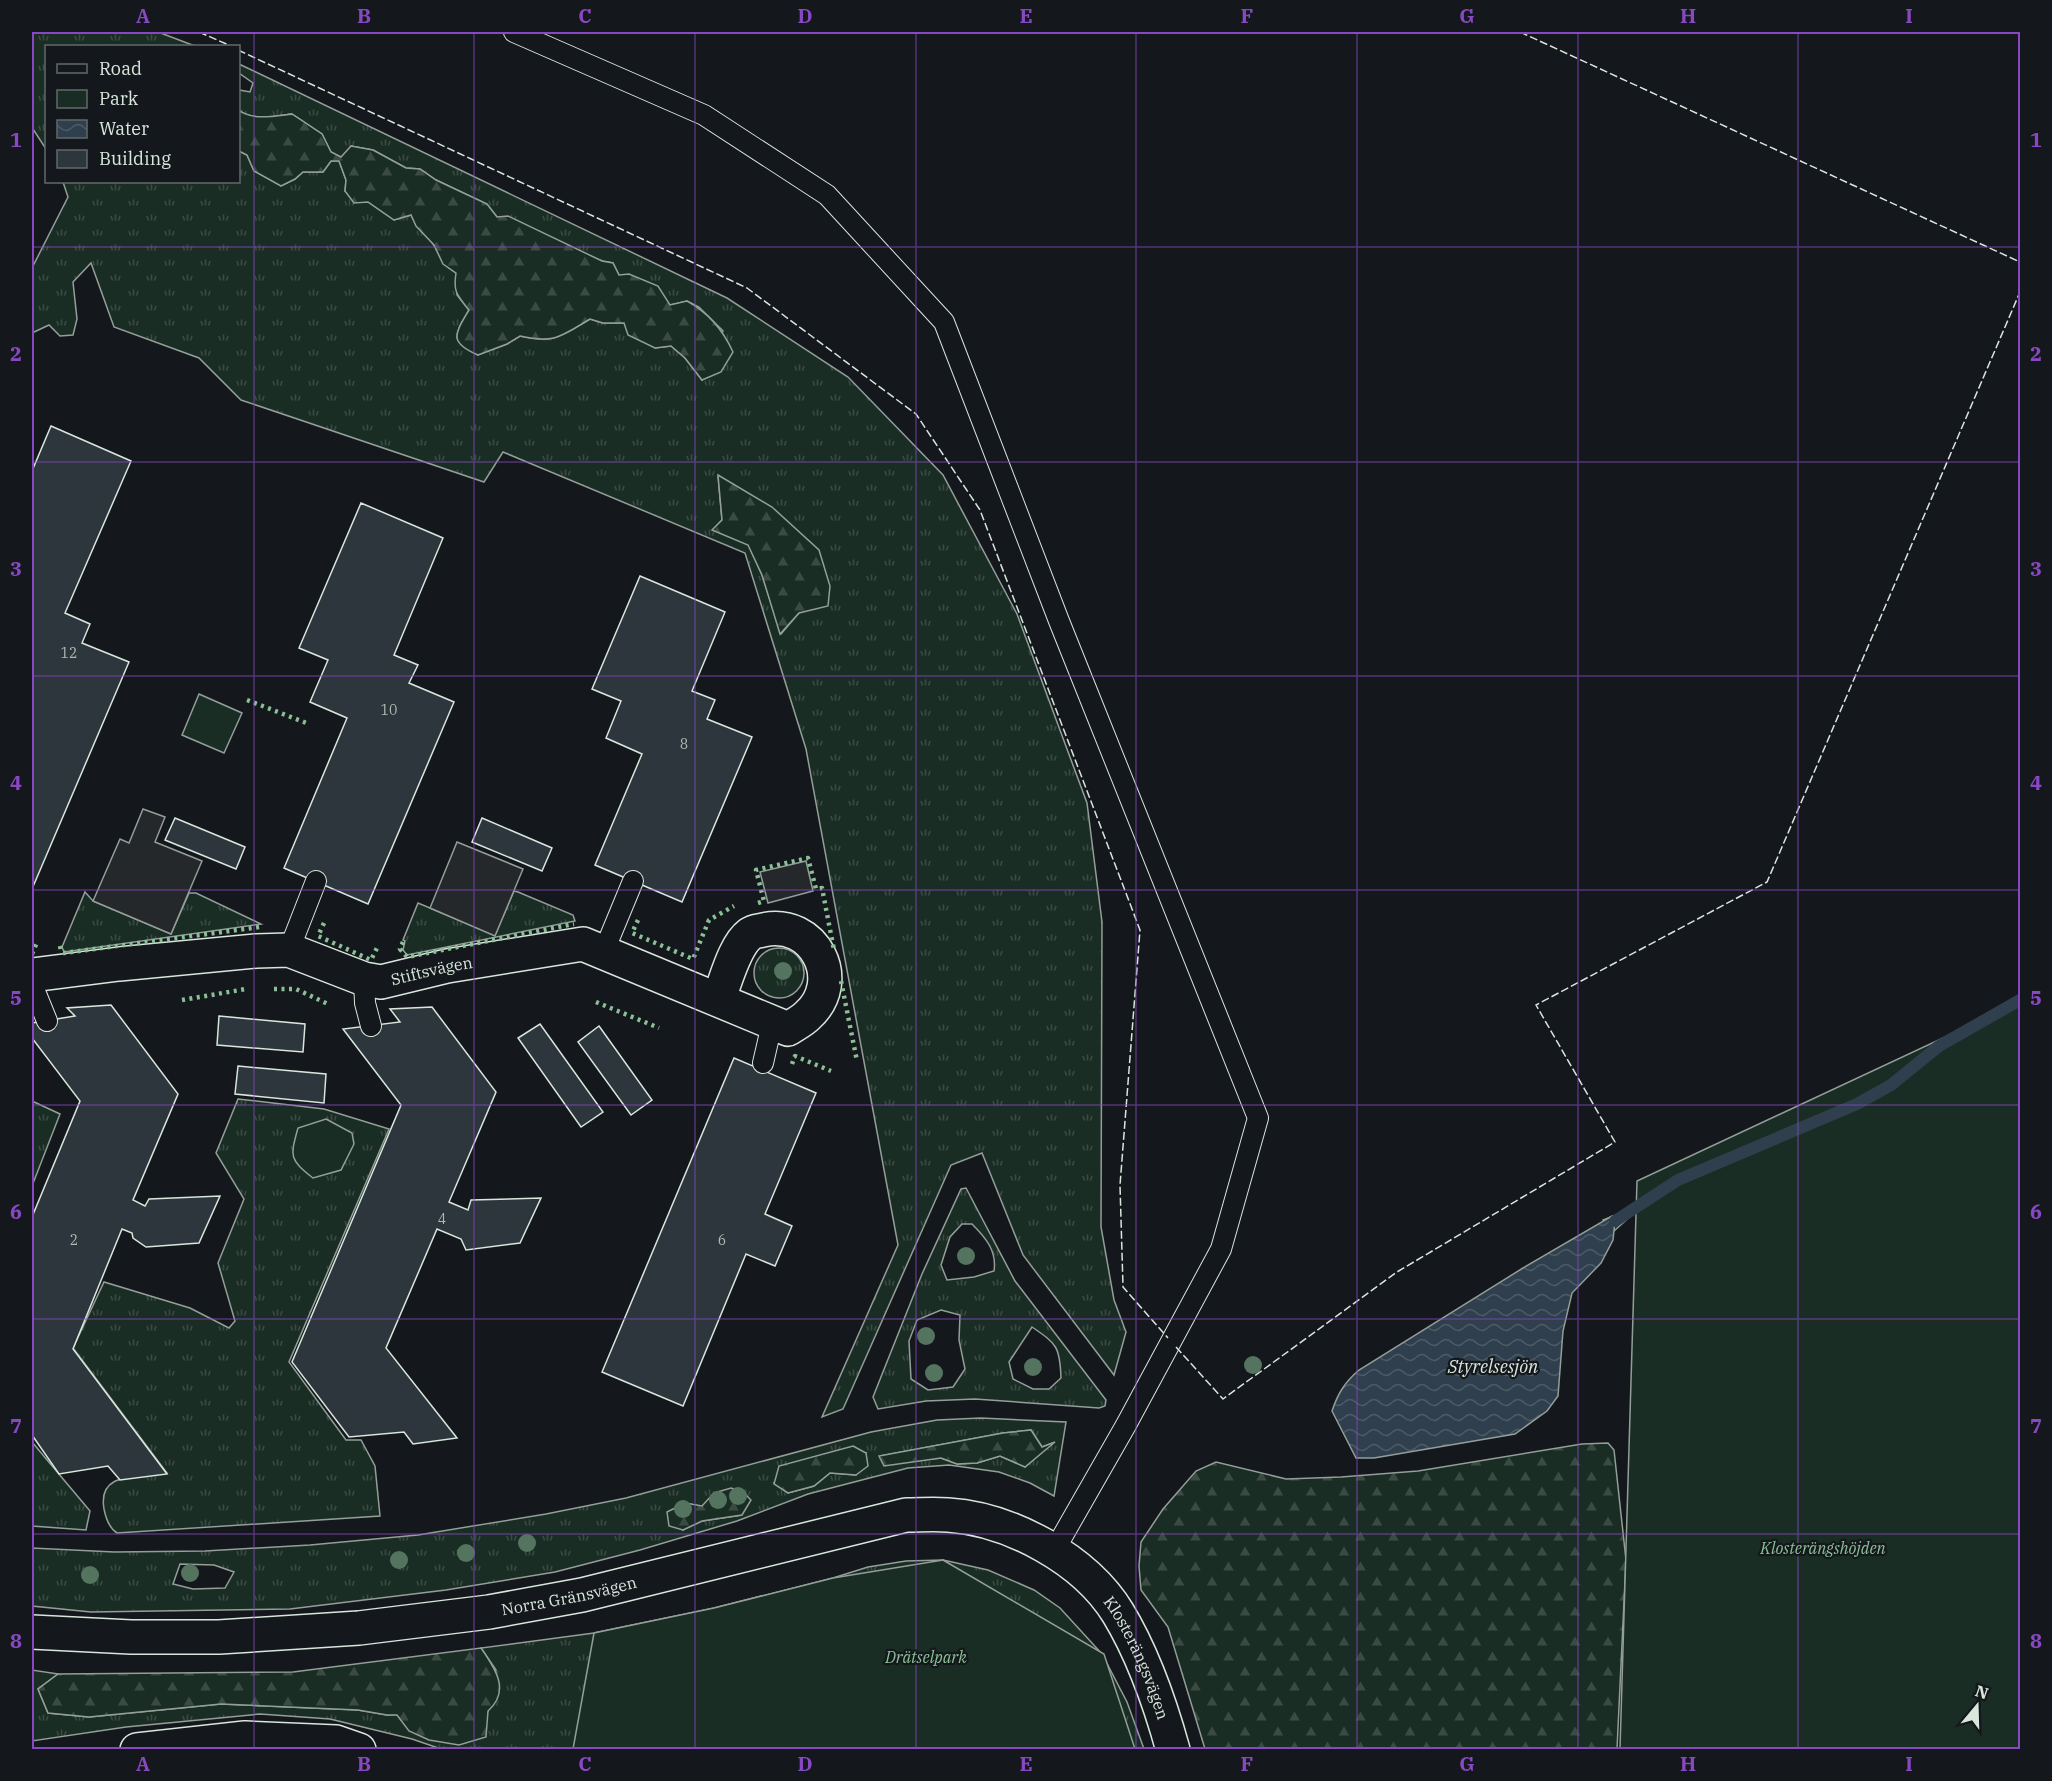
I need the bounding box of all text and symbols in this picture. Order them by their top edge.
text: A [136,2,150,29]
text: B [357,2,371,29]
text: C [578,2,592,29]
text: D [797,2,813,29]
text: E [1019,2,1033,29]
text: F [1241,2,1253,29]
text: G [1459,2,1475,29]
text: H [1680,2,1696,29]
text: I [1905,2,1913,29]
legend [45,45,240,183]
text: Road [99,57,142,80]
text: Park [99,87,139,110]
text: Water [99,117,149,140]
text: 1 [10,126,22,153]
text: 1 [2030,126,2042,153]
text: Building [99,147,171,170]
text: 2 [10,340,22,367]
text: 2 [2030,340,2042,367]
text: 3 [10,555,22,582]
text: 3 [2030,555,2042,582]
house number: 12 [61,644,77,662]
house number: 10 [381,701,397,719]
house number: 8 [680,735,688,753]
text: 4 [10,769,22,796]
text: 4 [2030,769,2042,796]
street label: Stiftsvägen [389,952,474,989]
text: 5 [10,984,22,1011]
text: 5 [2030,984,2042,1011]
text: 6 [10,1198,22,1225]
text: 6 [2030,1198,2042,1225]
house number: 4 [438,1210,446,1228]
house number: 2 [70,1231,78,1249]
house number: 6 [718,1231,726,1249]
water label: Styrelsesjön [1447,1355,1539,1378]
text: 7 [10,1412,22,1439]
text: 7 [2030,1412,2042,1439]
park label: Klosterängshöjden [1759,1538,1886,1558]
street label: Norra Gränsvägen [500,1572,639,1620]
street label: Klosterängsvägen [1099,1592,1173,1722]
text: 8 [10,1627,22,1654]
text: 8 [2030,1627,2042,1654]
park label: Drätselpark [884,1647,967,1667]
north arrow [1947,1676,2007,1736]
text: N [1973,1680,1991,1703]
text: A [136,1750,150,1777]
text: B [357,1750,371,1777]
text: C [578,1750,592,1777]
text: D [797,1750,813,1777]
text: E [1019,1750,1033,1777]
text: F [1241,1750,1253,1777]
text: G [1459,1750,1475,1777]
text: H [1680,1750,1696,1777]
text: I [1905,1750,1913,1777]

